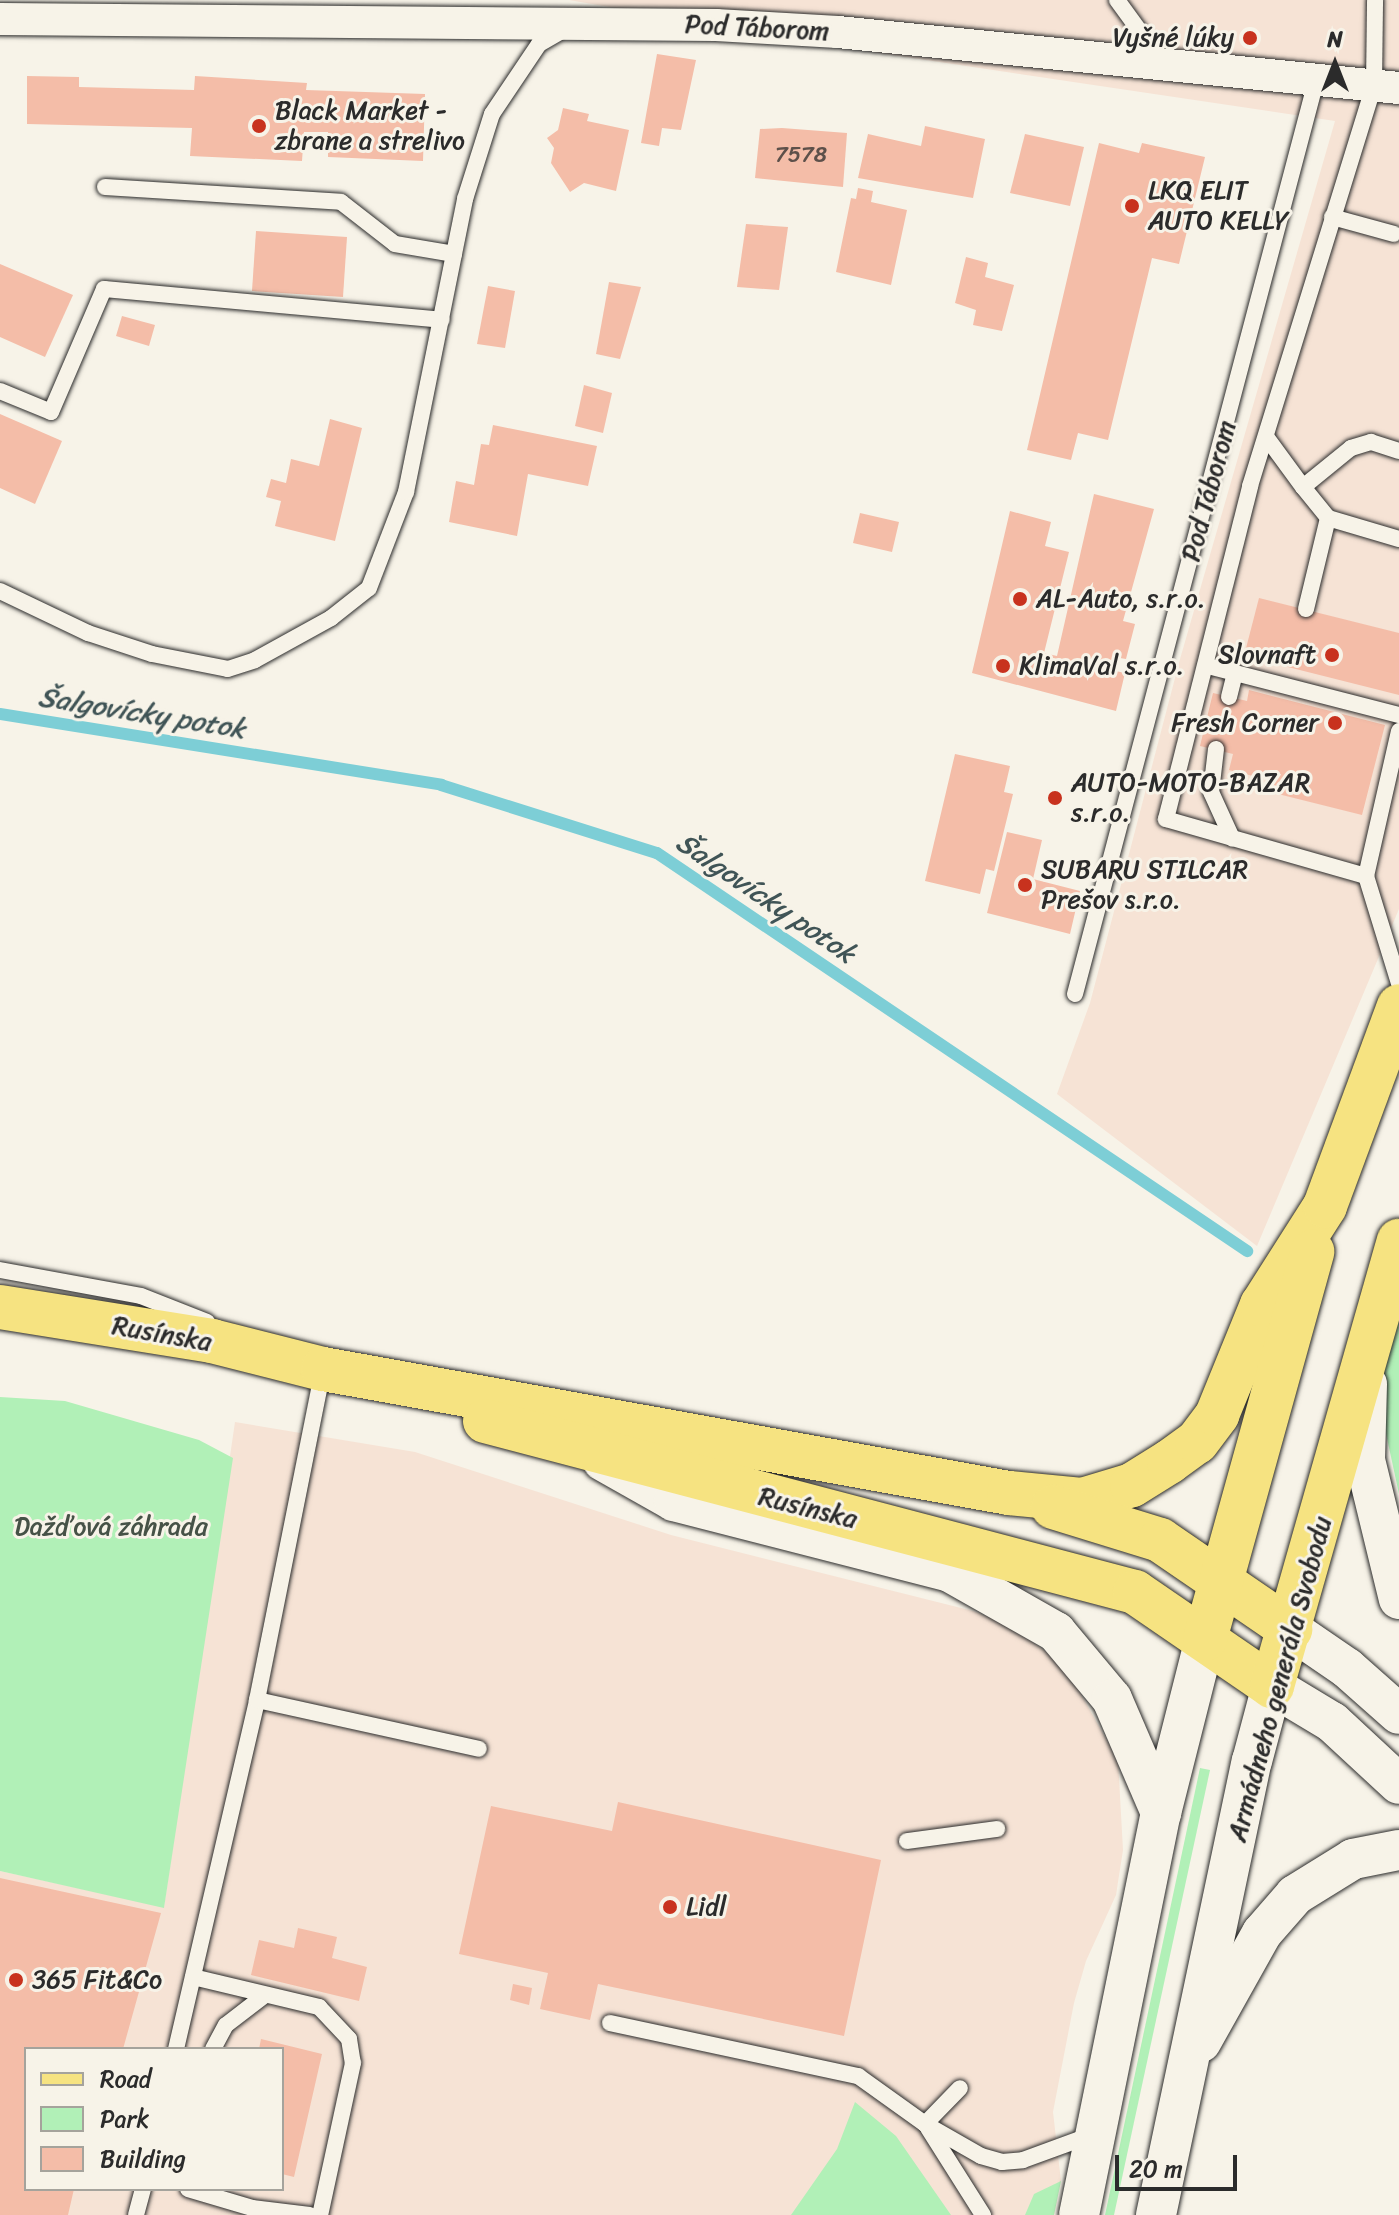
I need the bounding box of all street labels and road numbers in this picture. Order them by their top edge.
street label: Pod Táborom [683,9,831,47]
street label: Pod Táborom [1175,416,1243,566]
street label: Rusínska [110,1310,214,1358]
street label: Rusínska [756,1481,860,1535]
street label: Armádneho generála Svobodu [1221,1512,1339,1846]

